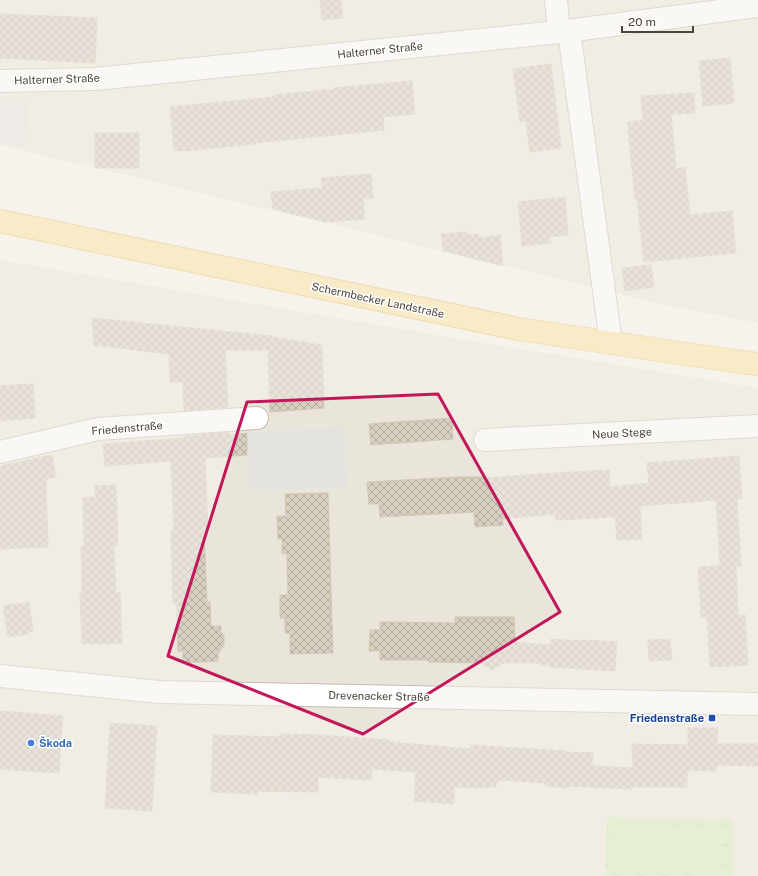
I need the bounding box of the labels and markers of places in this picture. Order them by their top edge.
place label: Friedenstraße [630,712,704,724]
marker: Friedenstraße [707,713,717,723]
place label: Škoda [39,736,72,749]
marker: Škoda [26,738,36,748]

